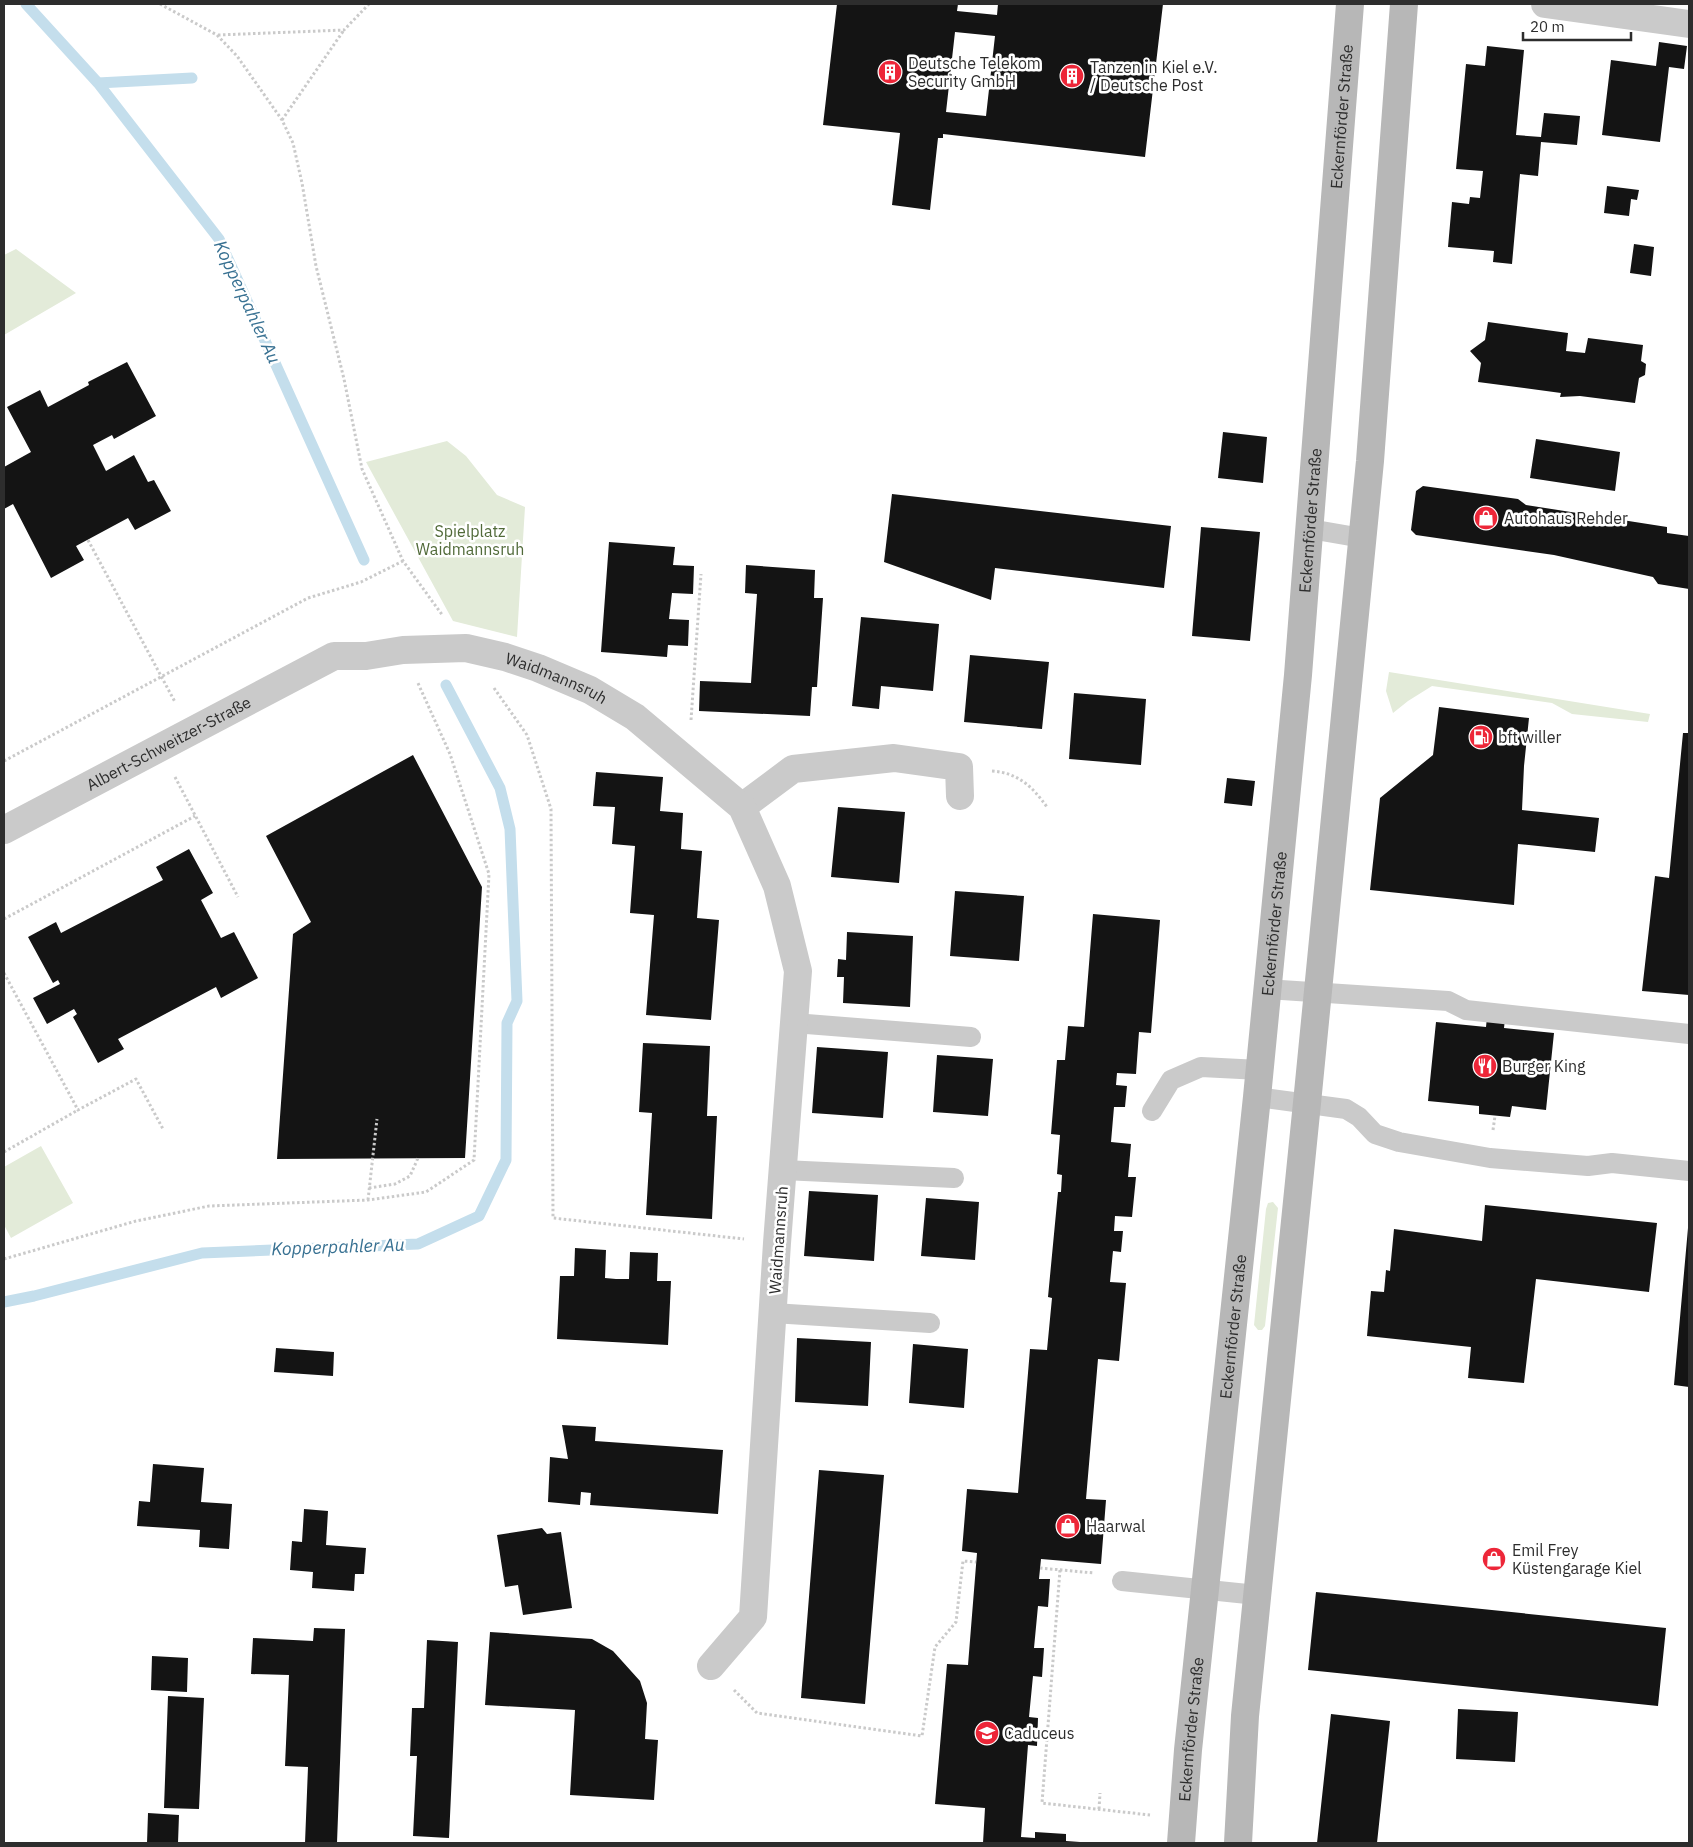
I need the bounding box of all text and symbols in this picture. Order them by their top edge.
scale bar [1523,10,1630,42]
text: 20 m [1530,17,1565,36]
street label: Eckernförder Straße [1326,43,1357,190]
place label: Deutsche Telekom Security GmbH [908,53,1041,91]
place label: Tanzen in Kiel e.V. / Deutsche Post [1090,57,1218,95]
building icon: Deutsche Telekom Security GmbH [877,59,903,85]
building icon: Tanzen in Kiel e.V. / Deutsche Post [1059,63,1085,89]
water label: Kopperpahler Au [209,236,286,367]
street label: Eckernförder Straße [1294,447,1326,593]
shop icon: Autohaus Rehder [1473,505,1499,531]
place label: Autohaus Rehder [1504,508,1628,528]
park label: Spielplatz Waidmannsruh [416,521,524,559]
street label: Waidmannsruh [503,648,611,708]
street label: Albert-Schweitzer-Straße [83,692,254,795]
fuel station icon: bft willer [1468,724,1494,750]
place label: bft willer [1498,727,1561,747]
street label: Eckernförder Straße [1257,850,1291,997]
restaurant icon: Burger King [1472,1053,1498,1079]
place label: Burger King [1502,1056,1586,1076]
street label: Waidmannsruh [764,1185,792,1295]
water label: Kopperpahler Au [271,1233,405,1260]
street label: Eckernförder Straße [1215,1253,1250,1400]
shop icon: Haarwal [1055,1513,1081,1539]
place label: Haarwal [1086,1516,1145,1536]
place label: Emil Frey Küstengarage Kiel [1512,1540,1642,1578]
shop icon: Emil Frey Küstengarage Kiel [1481,1546,1507,1572]
street label: Eckernförder Straße [1174,1656,1208,1802]
school or university icon: Caduceus [974,1720,1000,1746]
place label: Caduceus [1004,1723,1074,1743]

